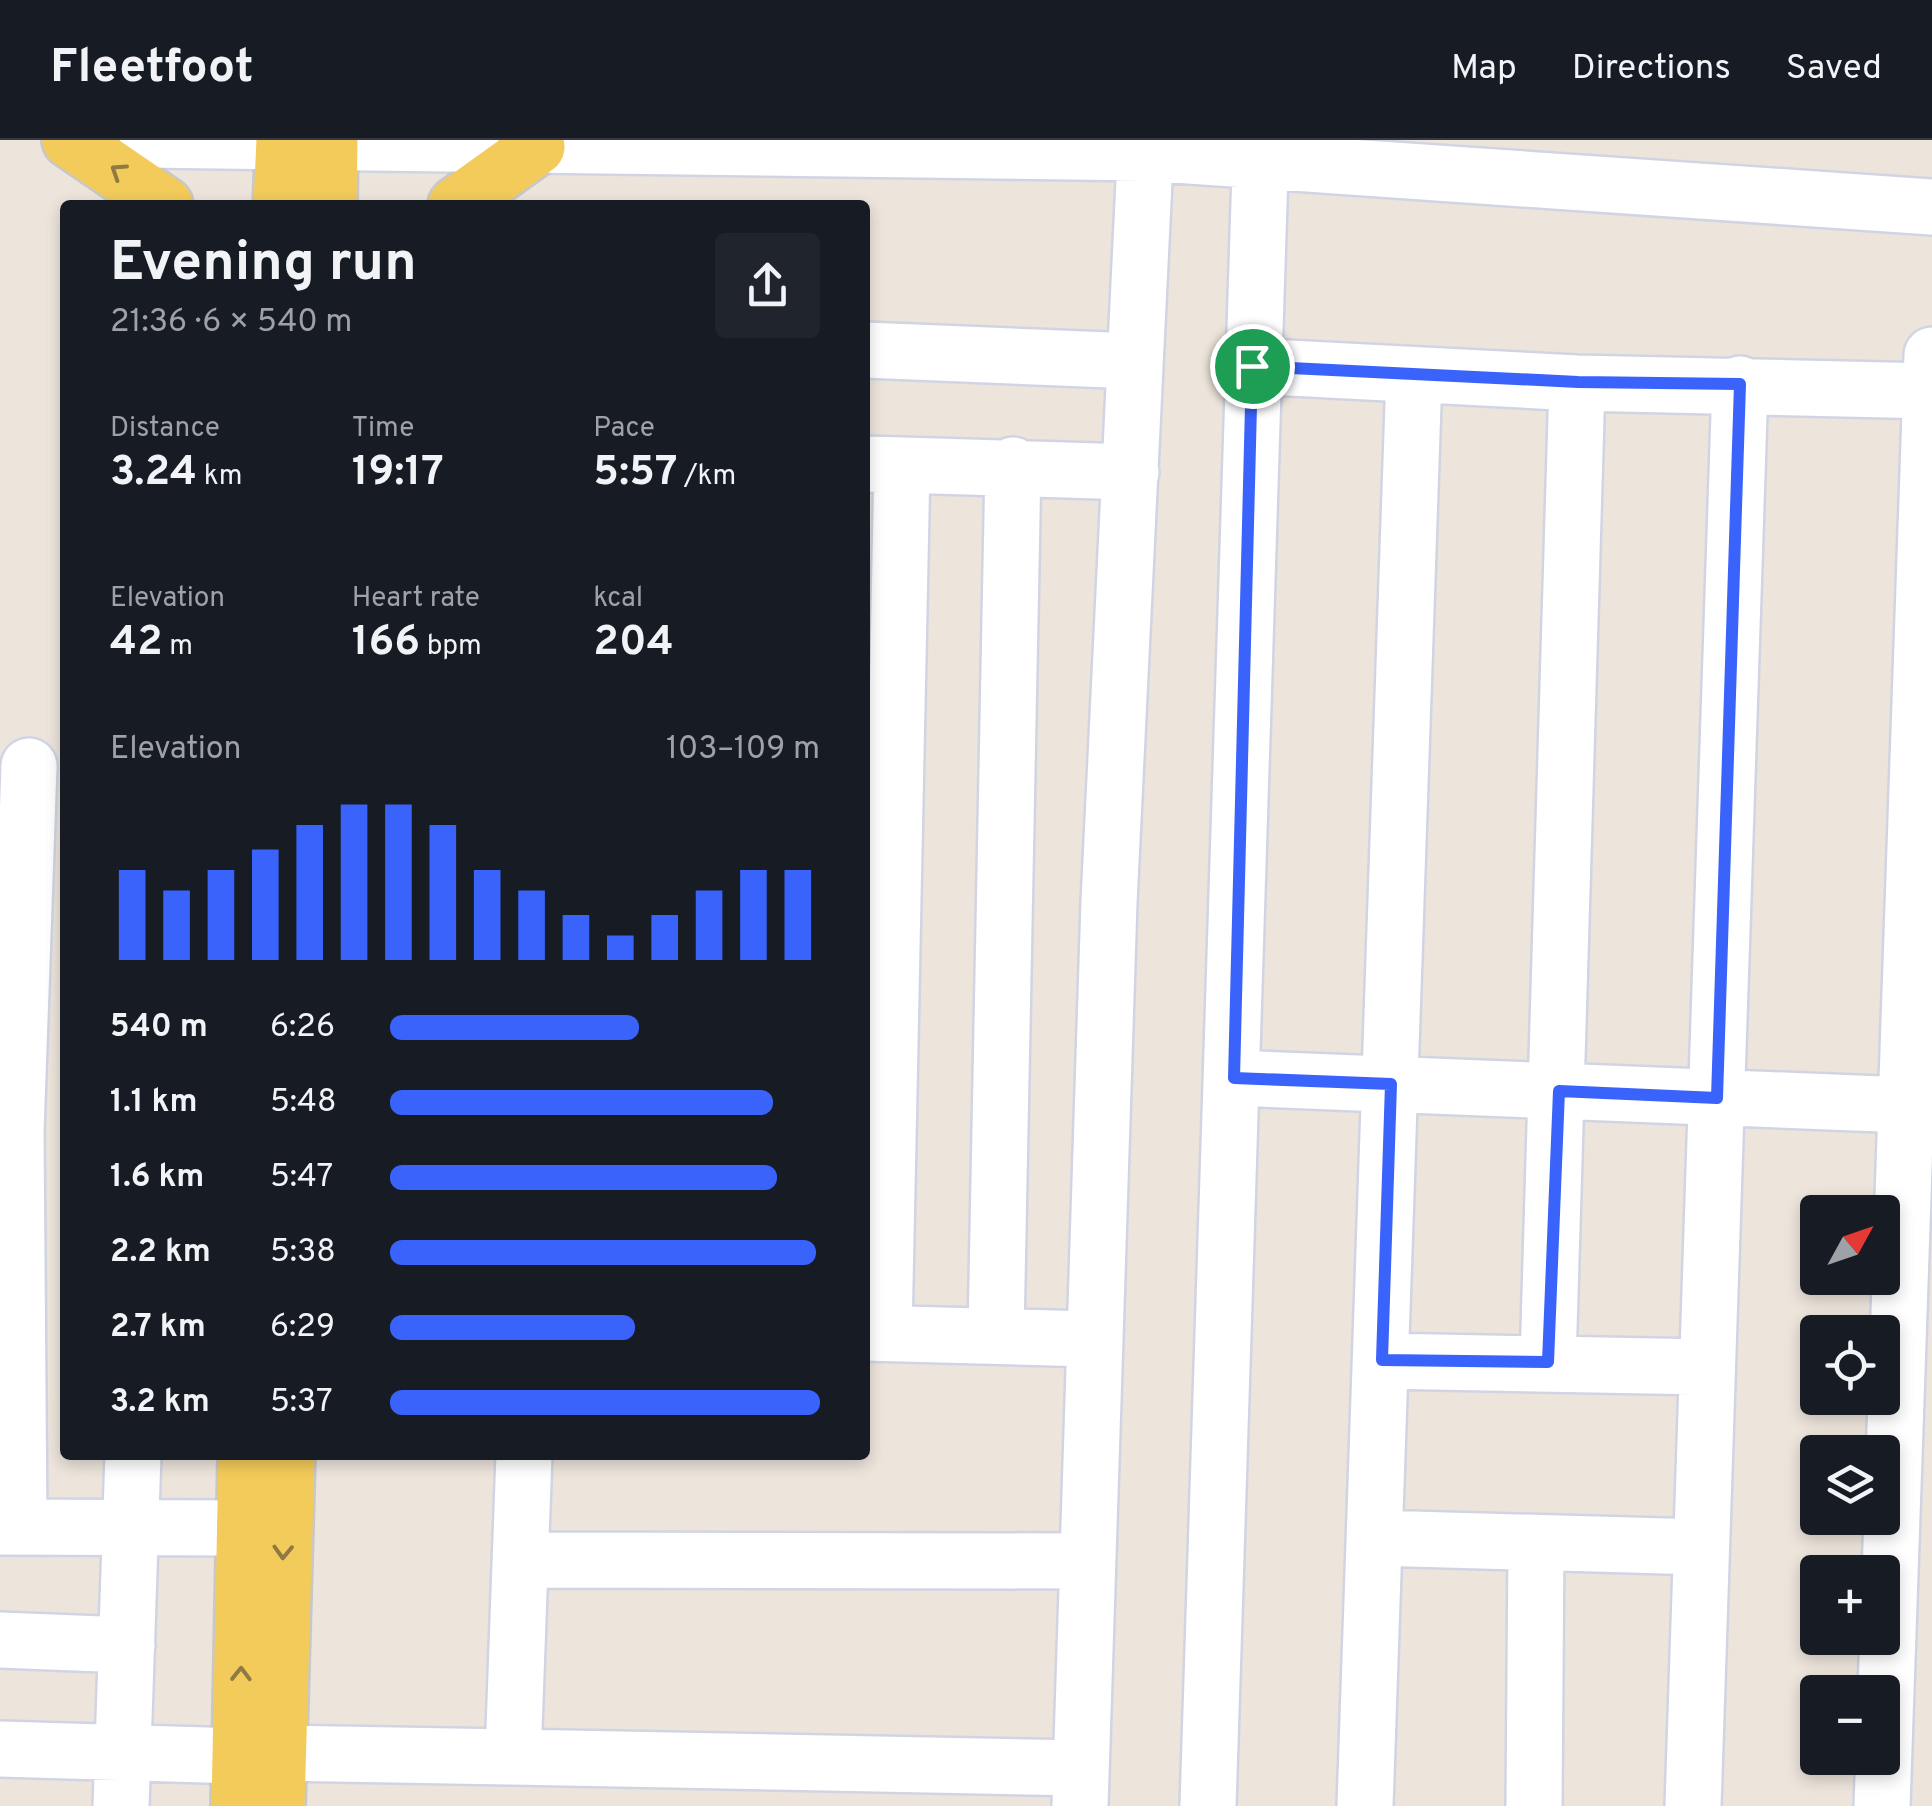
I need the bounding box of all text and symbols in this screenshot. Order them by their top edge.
text: Fleetfoot [50,39,253,99]
text: Map [1451,47,1517,91]
text: Directions [1572,47,1731,91]
text: Saved [1786,47,1882,91]
one-way arrow [111,165,129,184]
text: Evening run [110,230,417,300]
button: share [715,233,820,338]
text: 21:36 · 6 × 540 m [110,303,352,343]
pin [1210,324,1295,409]
icon: arrive [1225,339,1280,394]
text: Distance [110,411,220,447]
text: Time [352,411,414,447]
text: Pace [593,411,655,447]
text: 3.24 [110,447,197,500]
text: 19:17 [352,447,444,500]
text: 5:57 [593,447,677,500]
text: km [197,459,242,495]
text: /km [677,459,736,495]
text: Elevation [110,581,225,617]
text: Heart rate [352,581,480,617]
text: kcal [593,581,643,617]
text: 42 [110,617,163,670]
text: 166 [352,617,420,670]
text: 204 [593,617,674,670]
text: m [163,629,193,665]
text: bpm [420,629,482,665]
text: Elevation [110,730,242,770]
text: 103–109 m [666,730,820,770]
text: 540 m [110,1008,208,1048]
text: 6:26 [270,1008,335,1048]
text: 1.1 km [110,1083,198,1123]
text: 5:48 [270,1083,337,1123]
text: 1.6 km [110,1158,204,1198]
text: 5:47 [270,1158,333,1198]
north arrow [1800,1195,1900,1295]
map controls [1800,1195,1900,1775]
text: 2.2 km [110,1233,211,1273]
text: 5:38 [270,1233,336,1273]
text: 2.7 km [110,1308,206,1348]
text: 6:29 [270,1308,335,1348]
button: locate [1800,1315,1900,1415]
text: 3.2 km [110,1383,210,1423]
text: 5:37 [270,1383,333,1423]
button: layers [1800,1435,1900,1535]
one-way arrow [272,1545,293,1561]
button: + [1800,1555,1900,1655]
one-way arrow [230,1665,252,1680]
button: − [1800,1675,1900,1775]

